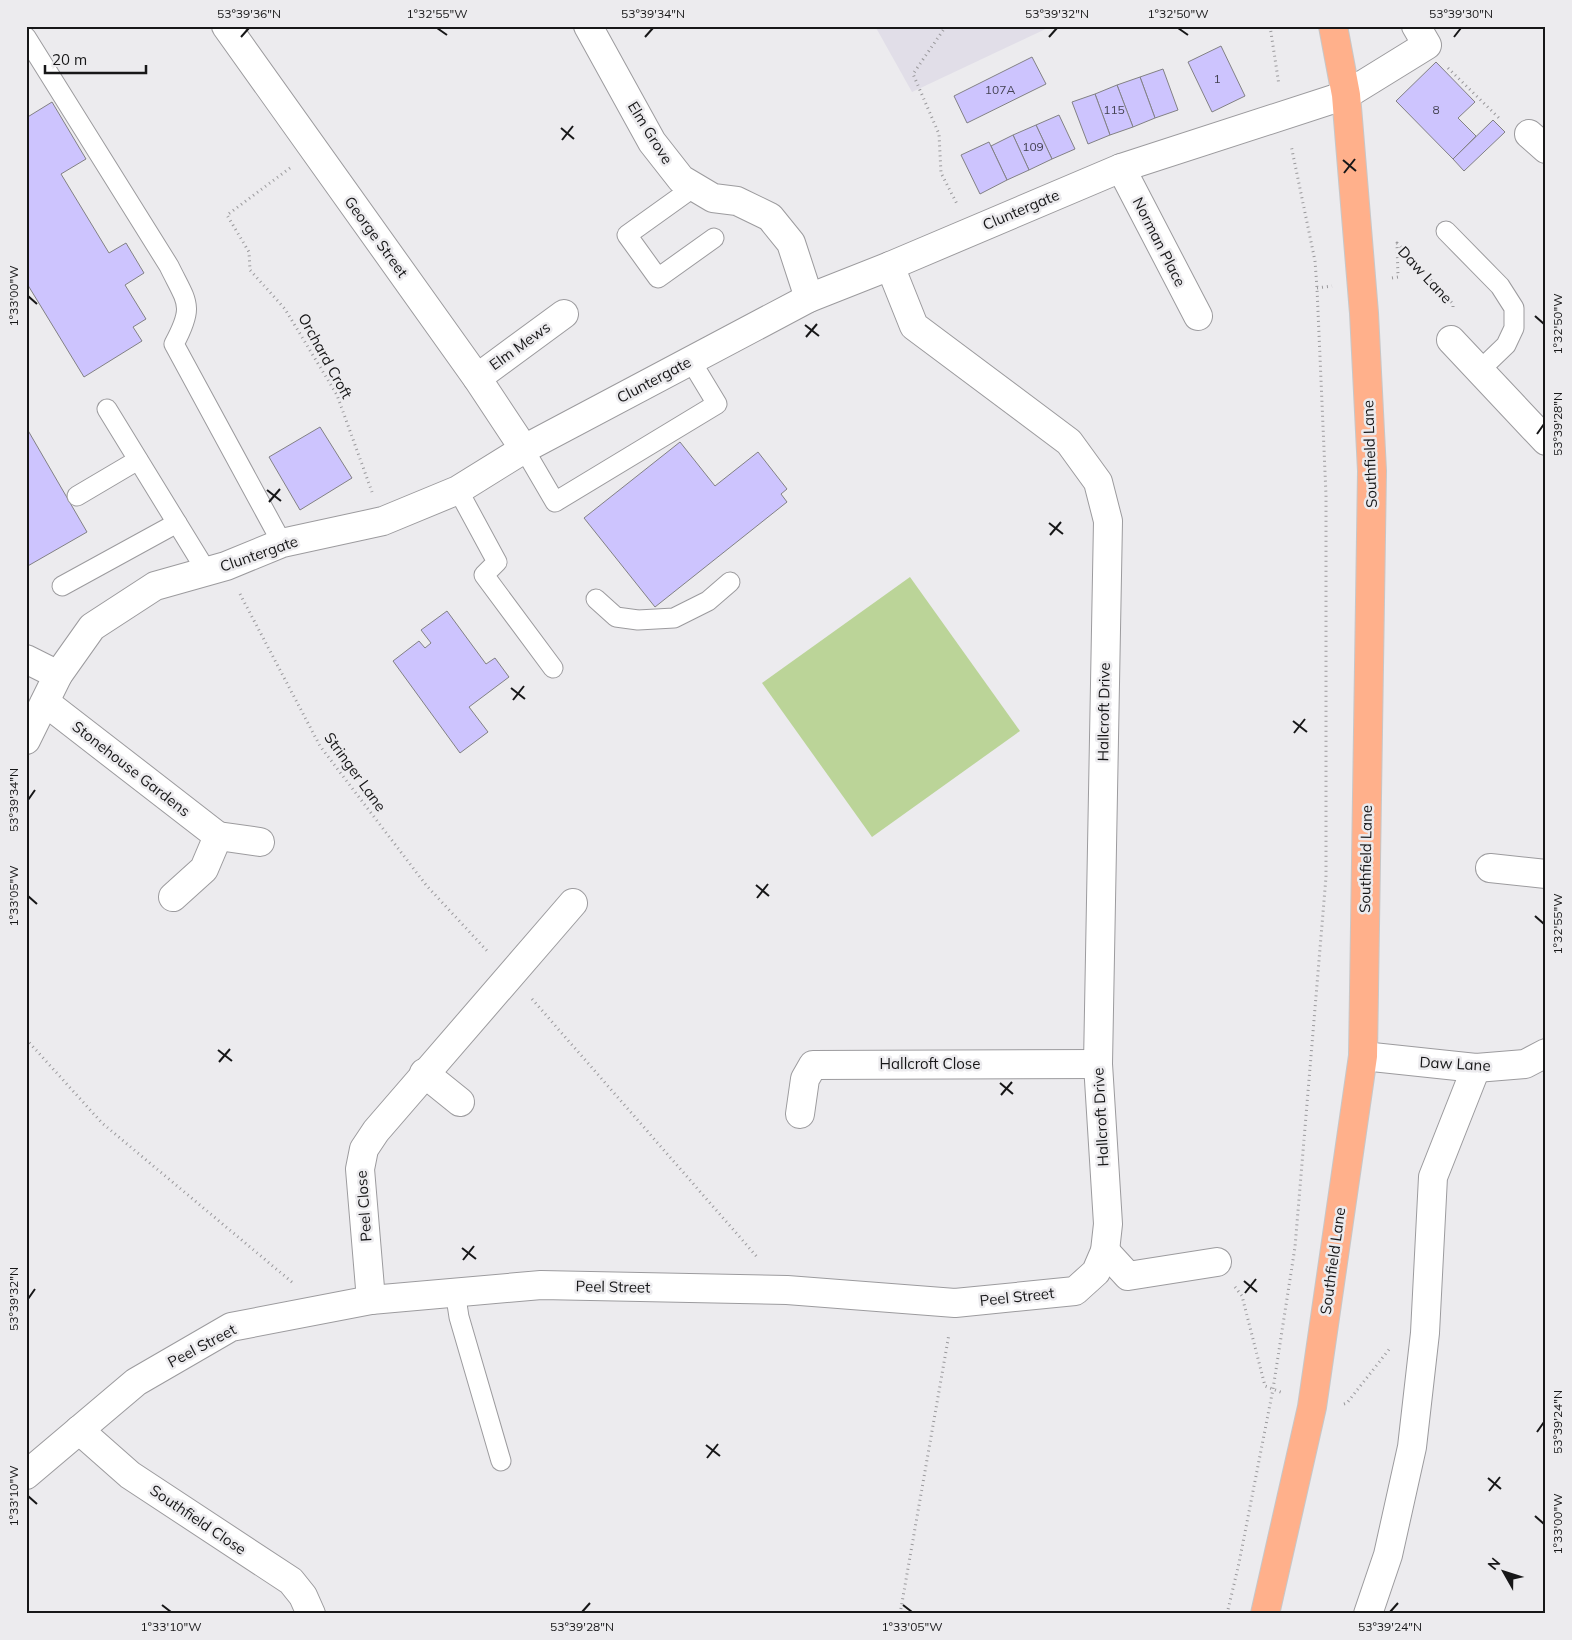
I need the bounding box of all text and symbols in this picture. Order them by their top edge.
text: 53°39'36"N [217,6,281,21]
text: 1°32'55"W [406,6,468,21]
text: 53°39'34"N [621,6,685,21]
text: 53°39'32"N [1025,6,1089,21]
text: 1°32'50"W [1147,6,1209,21]
text: 53°39'30"N [1429,6,1493,21]
scale bar [45,42,146,74]
text: 20 m [52,50,87,69]
house number: 1 [1213,71,1221,86]
house number: 107A [985,82,1015,97]
street label: Elm Grove [624,98,677,168]
house number: 115 [1103,102,1125,117]
house number: 8 [1432,102,1440,117]
house number: 109 [1022,139,1044,154]
street label: Cluntergate [980,185,1062,234]
street label: George Street [341,192,412,281]
street label: Norman Place [1129,194,1190,290]
street label: Daw Lane [1394,242,1457,307]
text: 1°33'00"W [6,265,21,327]
text: 1°32'50"W [1550,293,1565,355]
street label: Orchard Croft [294,310,357,402]
street label: Elm Mews [486,317,554,374]
street label: Cluntergate [613,352,694,407]
text: 53°39'28"N [1550,392,1565,456]
street label: Southfield Lane [1358,400,1381,508]
street label: Cluntergate [217,531,300,576]
street label: Hallcroft Drive [1093,662,1114,762]
street label: Stonehouse Gardens [69,717,194,820]
street label: Stringer Lane [320,728,390,815]
text: 53°39'34"N [6,768,21,832]
street label: Southfield Lane [1355,805,1376,913]
text: 1°33'05"W [6,865,21,927]
text: 1°32'55"W [1550,893,1565,955]
street label: Daw Lane [1419,1052,1491,1075]
street label: Hallcroft Close [880,1054,980,1073]
street label: Hallcroft Drive [1088,1067,1113,1167]
street label: Peel Close [352,1170,375,1242]
street label: Southfield Lane [1316,1206,1349,1316]
text: 53°39'32"N [6,1267,21,1331]
street label: Peel Street [575,1276,651,1297]
street label: Peel Street [979,1283,1055,1310]
street label: Peel Street [164,1320,239,1371]
text: 53°39'24"N [1550,1390,1565,1454]
text: 1°33'10"W [6,1465,21,1527]
street label: Southfield Close [147,1480,250,1559]
text: 1°33'00"W [1550,1493,1565,1555]
north arrow [1480,1548,1530,1598]
text: N [1484,1554,1504,1574]
text: 1°33'10"W [140,1619,202,1634]
text: 53°39'28"N [550,1619,614,1634]
text: 1°33'05"W [881,1619,943,1634]
text: 53°39'24"N [1358,1619,1422,1634]

